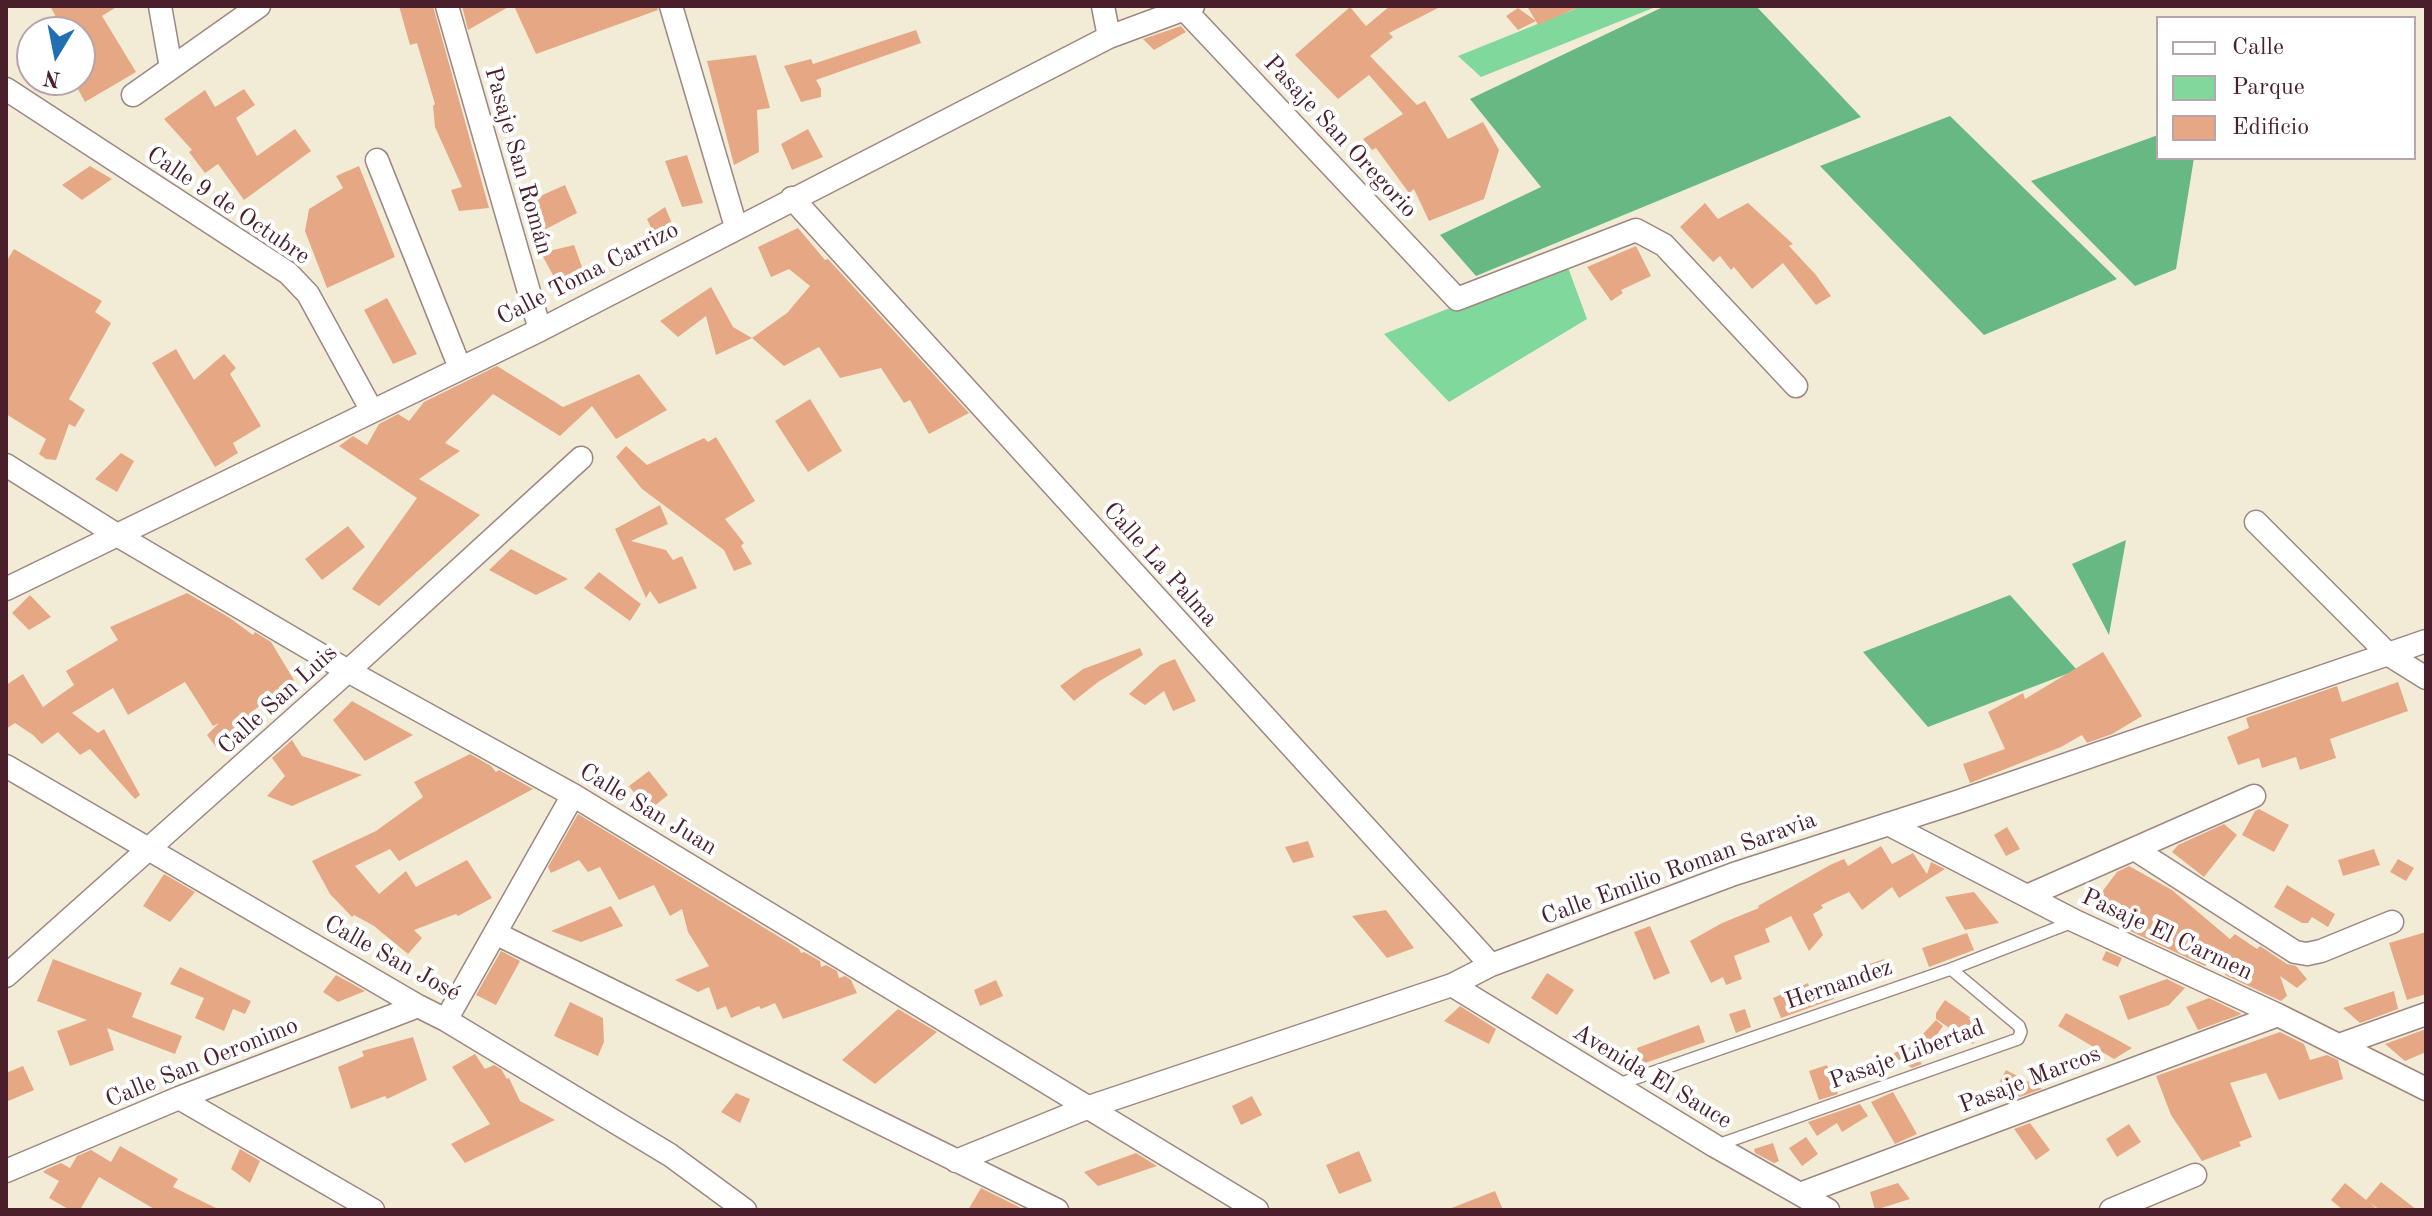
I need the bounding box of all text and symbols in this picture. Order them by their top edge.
north arrow [16,16,96,96]
legend [2156,16,2416,160]
text: Calle [2232,36,2284,60]
street label: Pasaje San Oregorio [1257,50,1423,224]
street label: Pasaje San Román [477,64,559,258]
text: N [42,65,62,90]
text: Parque [2232,76,2305,100]
text: Edificio [2232,116,2309,140]
street label: Calle 9 de Octubre [141,141,315,271]
street label: Calle Toma Carrizo [492,216,684,332]
street label: Calle La Palma [1096,497,1224,633]
street label: Calle San Luis [212,639,344,761]
street label: Calle San Juan [574,758,722,862]
street label: Calle Emilio Roman Saravia [1537,806,1821,932]
street label: Pasaje El Carmen [2077,883,2257,987]
street label: Calle San José [319,910,465,1008]
street label: Hernandez [1782,953,1896,1017]
street label: Calle San Oeronimo [102,1011,302,1115]
street label: Pasaje Libertad [1825,1014,1989,1096]
street label: Avenida El Sauce [1567,1018,1737,1136]
street label: Pasaje Marcos [1955,1040,2105,1120]

